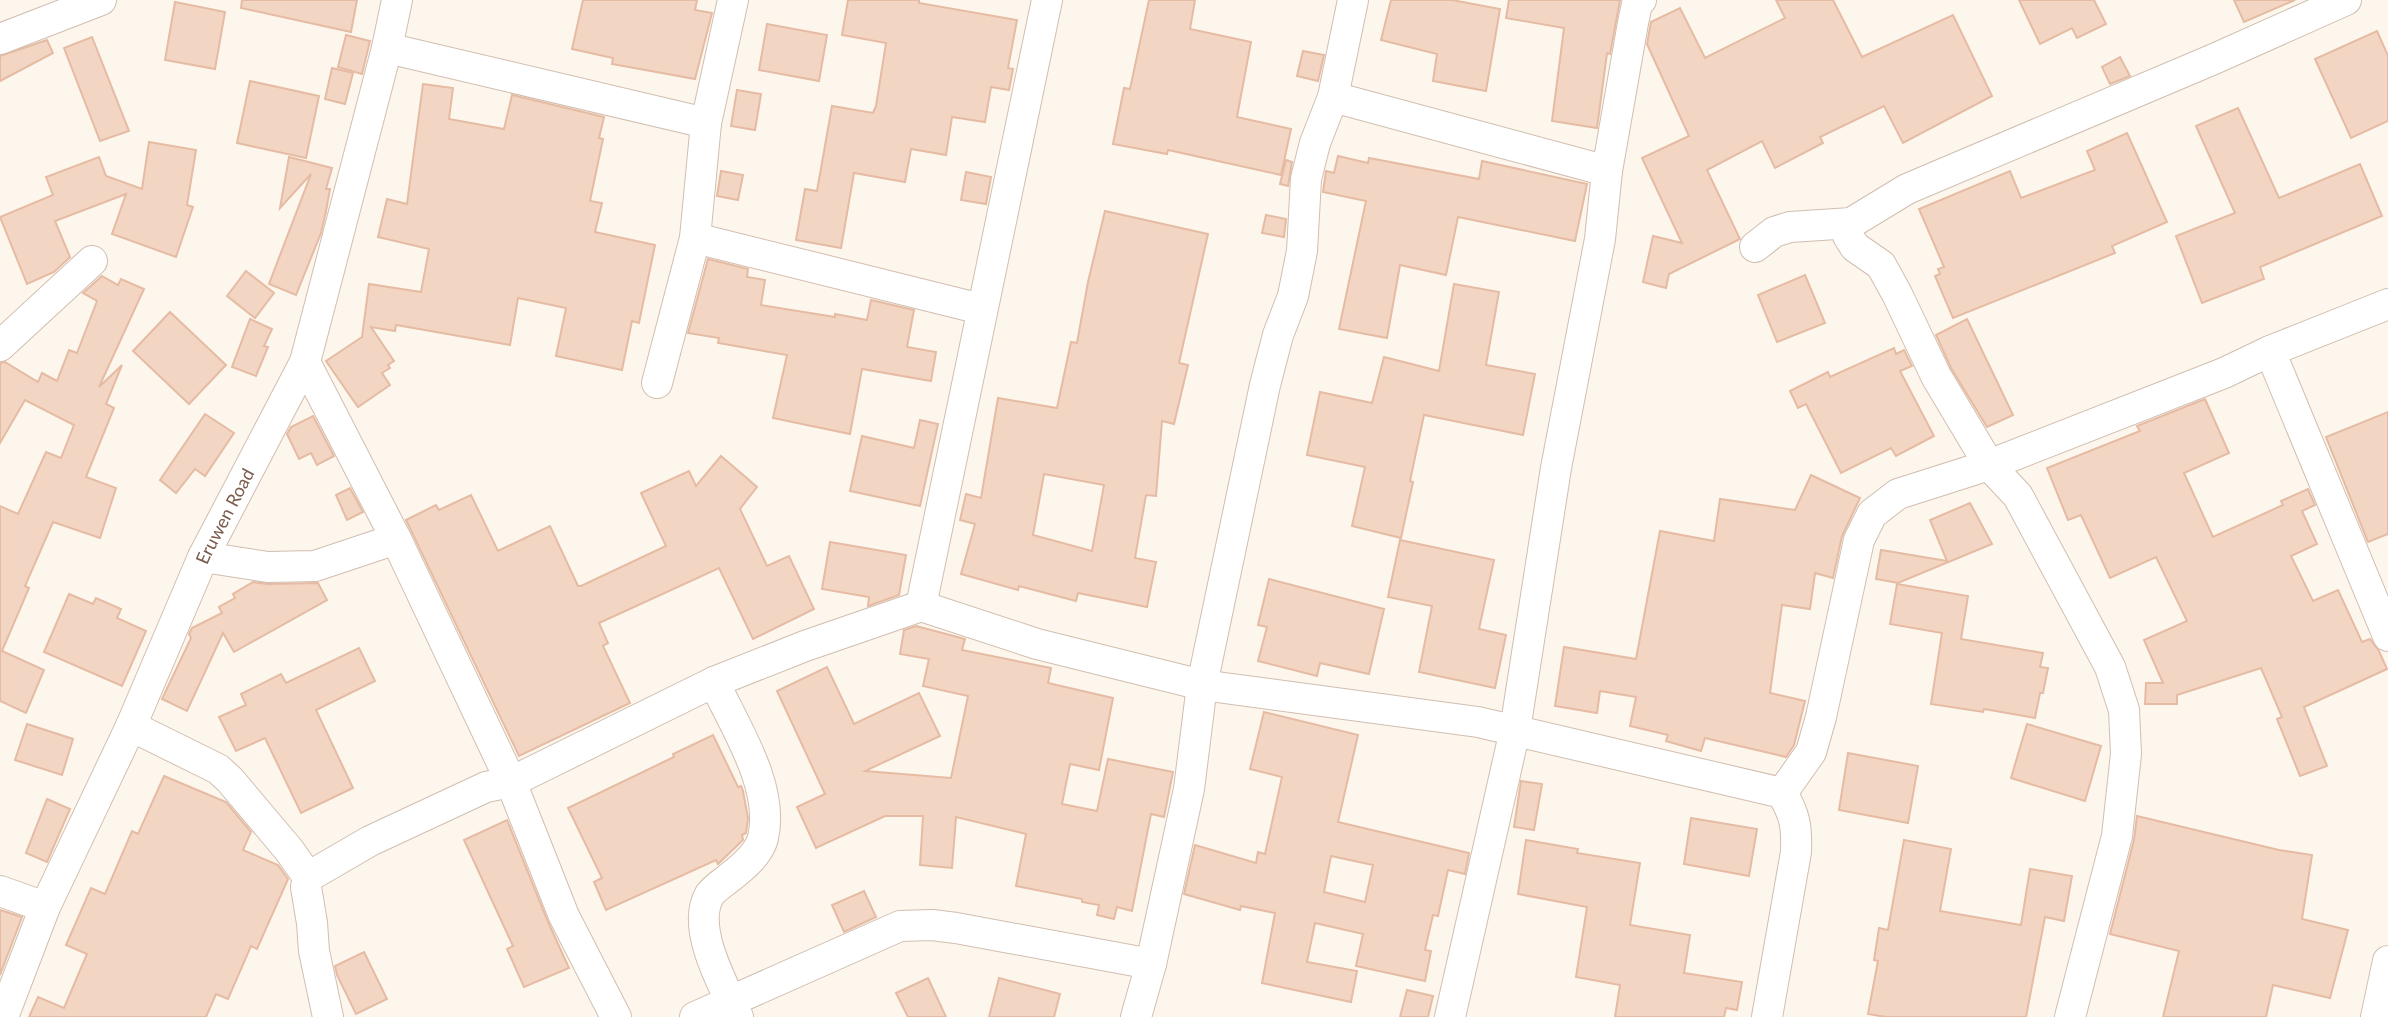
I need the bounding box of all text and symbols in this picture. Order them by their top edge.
street label: Eruwen Road [190,465,258,567]

